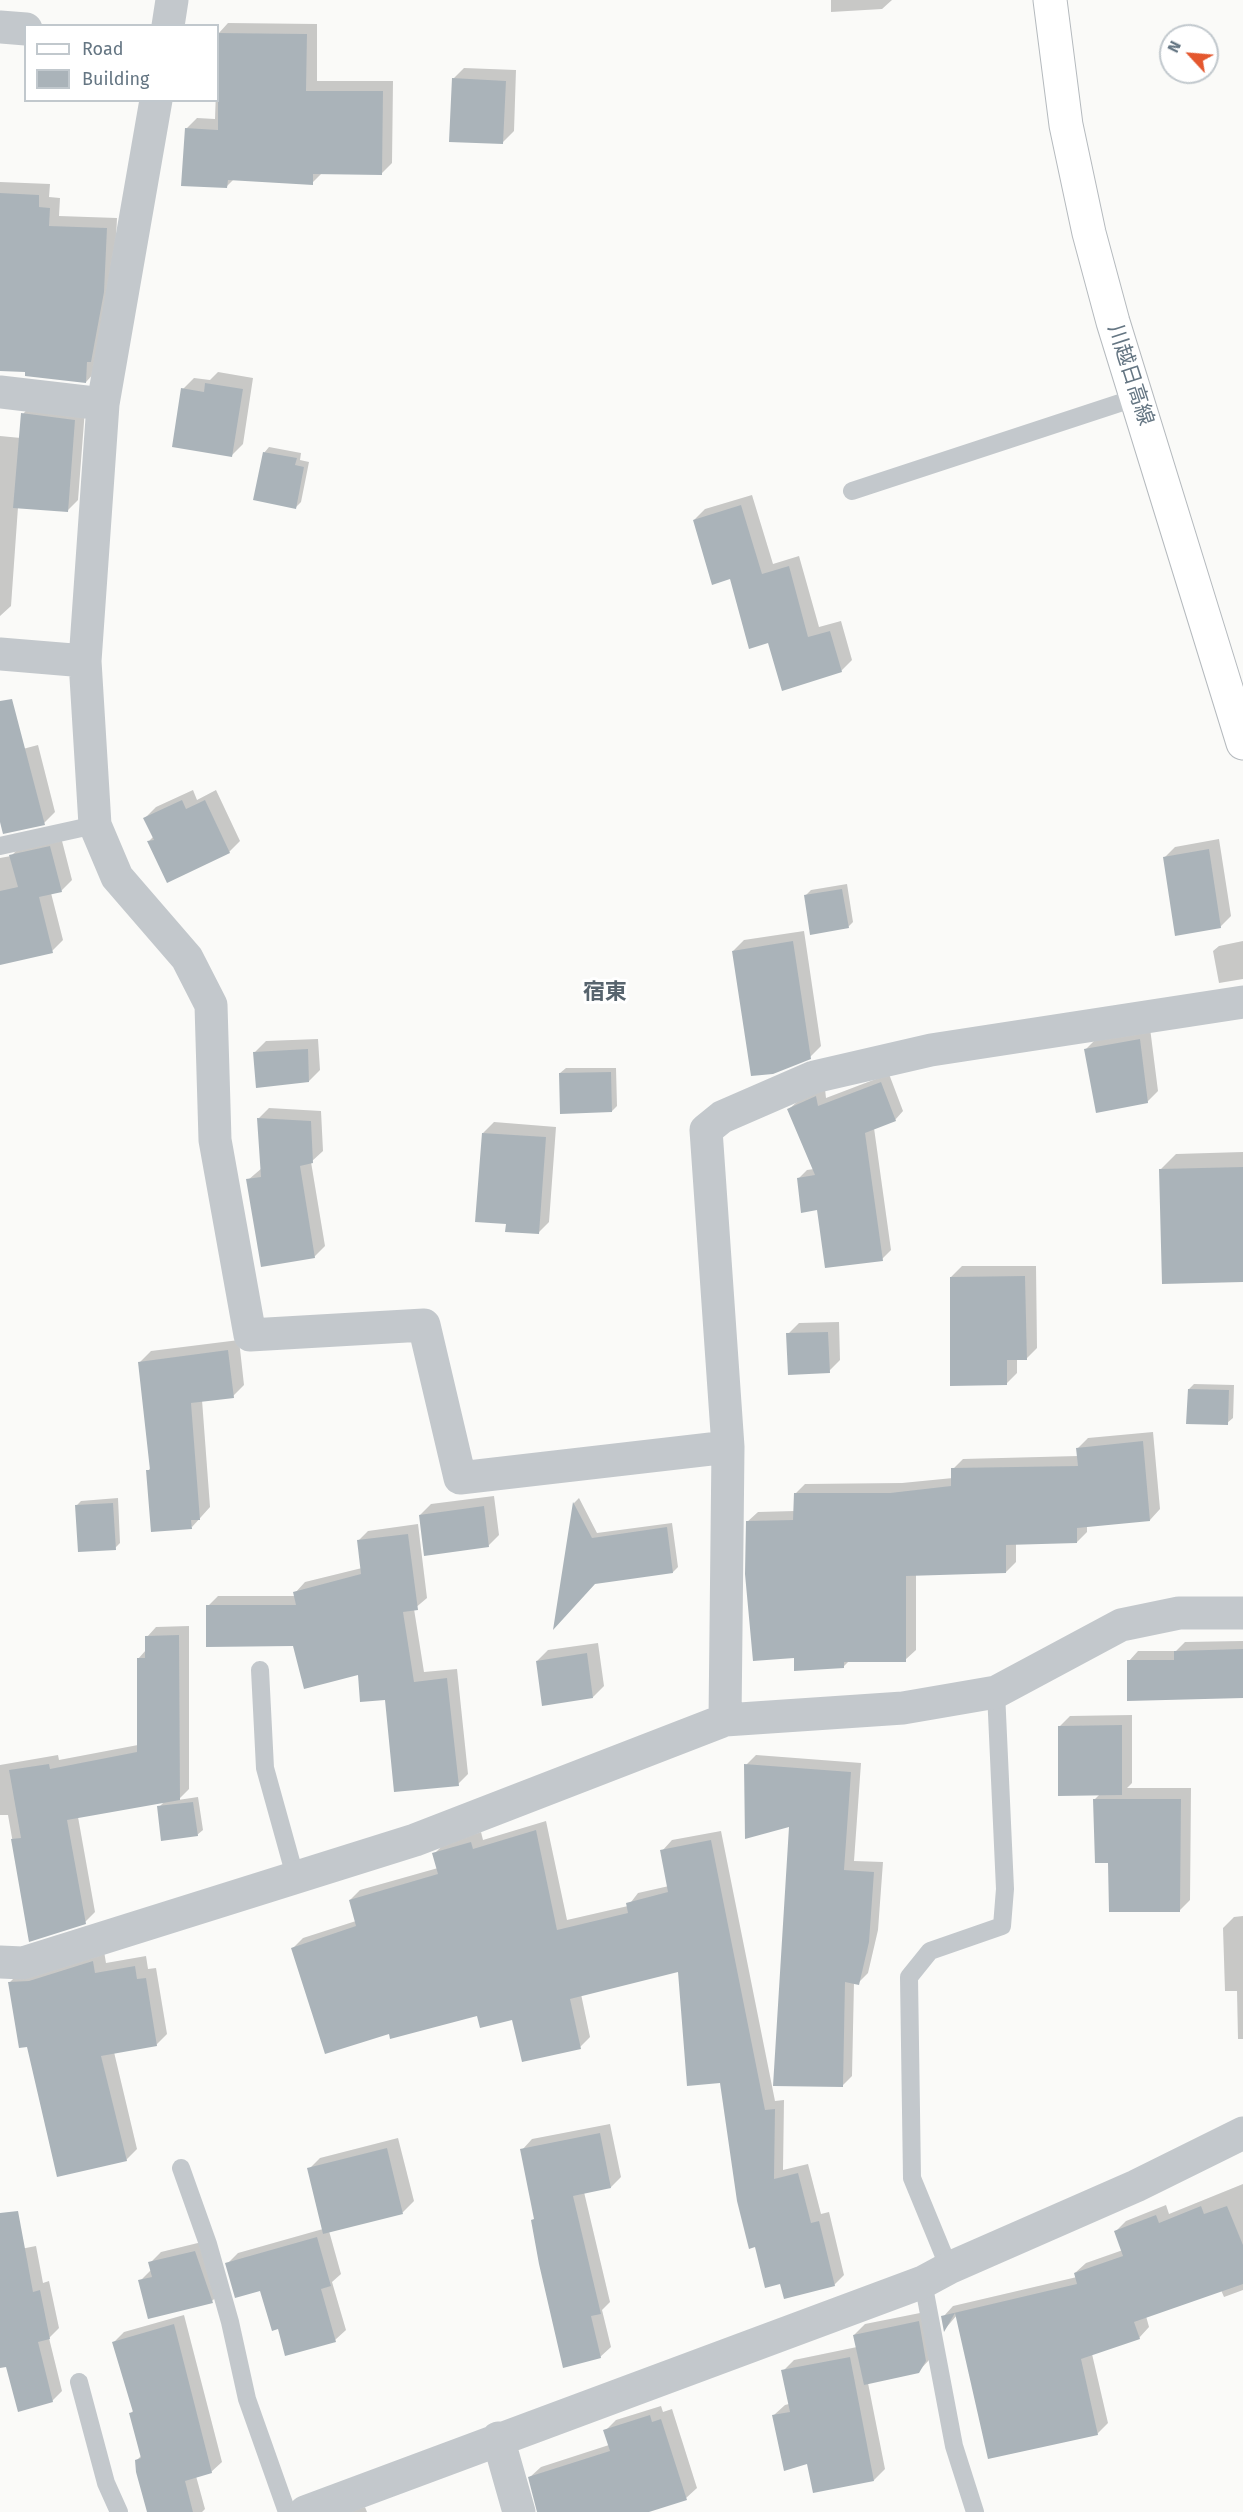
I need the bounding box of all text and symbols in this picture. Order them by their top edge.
legend [24,24,219,102]
north arrow [1159,24,1219,84]
text: Road [82,38,124,60]
text: N [1163,38,1185,56]
text: Building [82,68,149,90]
street label: 川越日高線 [1102,321,1158,429]
district label: 宿東 [583,980,627,1006]

